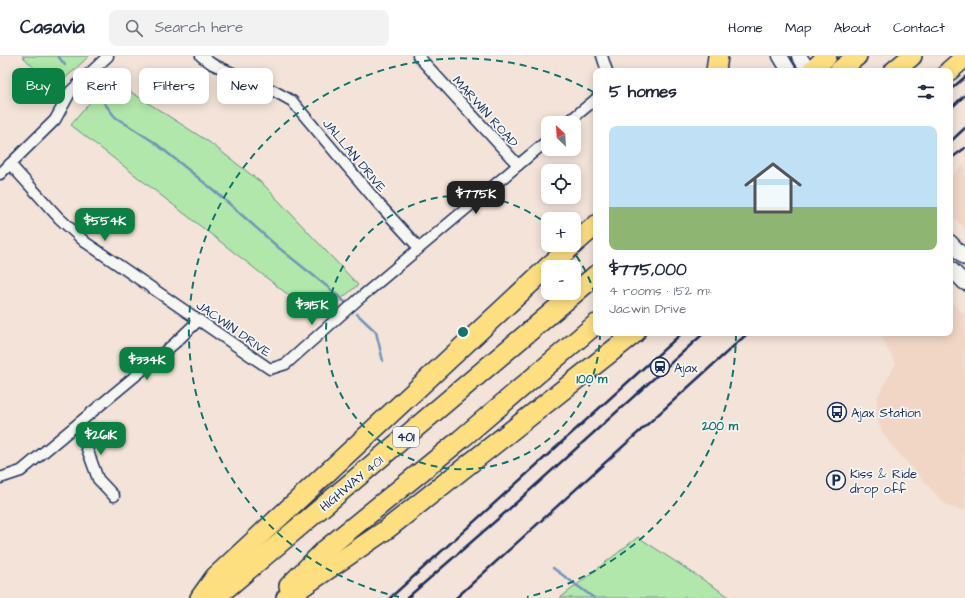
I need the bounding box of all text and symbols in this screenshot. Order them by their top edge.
search box [109,10,389,46]
text: Casavia [20,14,85,41]
icon: search [123,17,145,39]
text: Search here [155,17,243,38]
text: Home [728,18,763,38]
text: Map [785,18,811,38]
text: About [833,18,871,38]
text: Contact [893,18,945,38]
chip: Buy [12,68,65,104]
chip: Rent [73,68,131,104]
chip: Filters [139,68,209,104]
chip: New [217,68,273,104]
street label: MARWIN ROAD [448,72,523,152]
text: 5 homes [609,80,677,104]
icon: filters [915,81,937,103]
street label: JALLAN DRIVE [318,115,390,196]
north arrow [541,116,581,156]
map controls [541,116,581,300]
icon: home [737,152,809,224]
button: locate [541,164,581,204]
pin: $775K [448,181,504,215]
text: $775K [456,185,496,203]
pin: $554K [77,208,133,242]
text: $554K [84,212,126,230]
button: + [541,212,581,252]
text: $775,000 [609,258,687,282]
button: − [541,260,581,300]
text: 4 rooms · 152 m² [609,282,712,300]
pin: $315K [284,292,340,326]
street label: JACWIN DRIVE [192,296,275,361]
text: $315K [296,296,328,314]
text: Jacwin Drive [609,300,686,318]
centre of rings [456,325,470,339]
pin: $334K [119,347,175,381]
text: $334K [128,351,166,369]
station icon: Ajax [649,356,671,378]
place label: Ajax [674,359,698,377]
text: 100 m [577,371,608,388]
bus stop icon: Ajax Station [826,401,848,423]
place label: Ajax Station [851,404,921,422]
text: 200 m [701,418,739,435]
pin: $261K [73,422,129,456]
text: $261K [85,426,117,444]
road number: 401 [393,427,419,447]
street label: HIGHWAY 401 [316,452,388,516]
place label: Kiss & Ride drop off [850,465,917,498]
parking icon: Kiss & Ride drop off [825,469,847,491]

